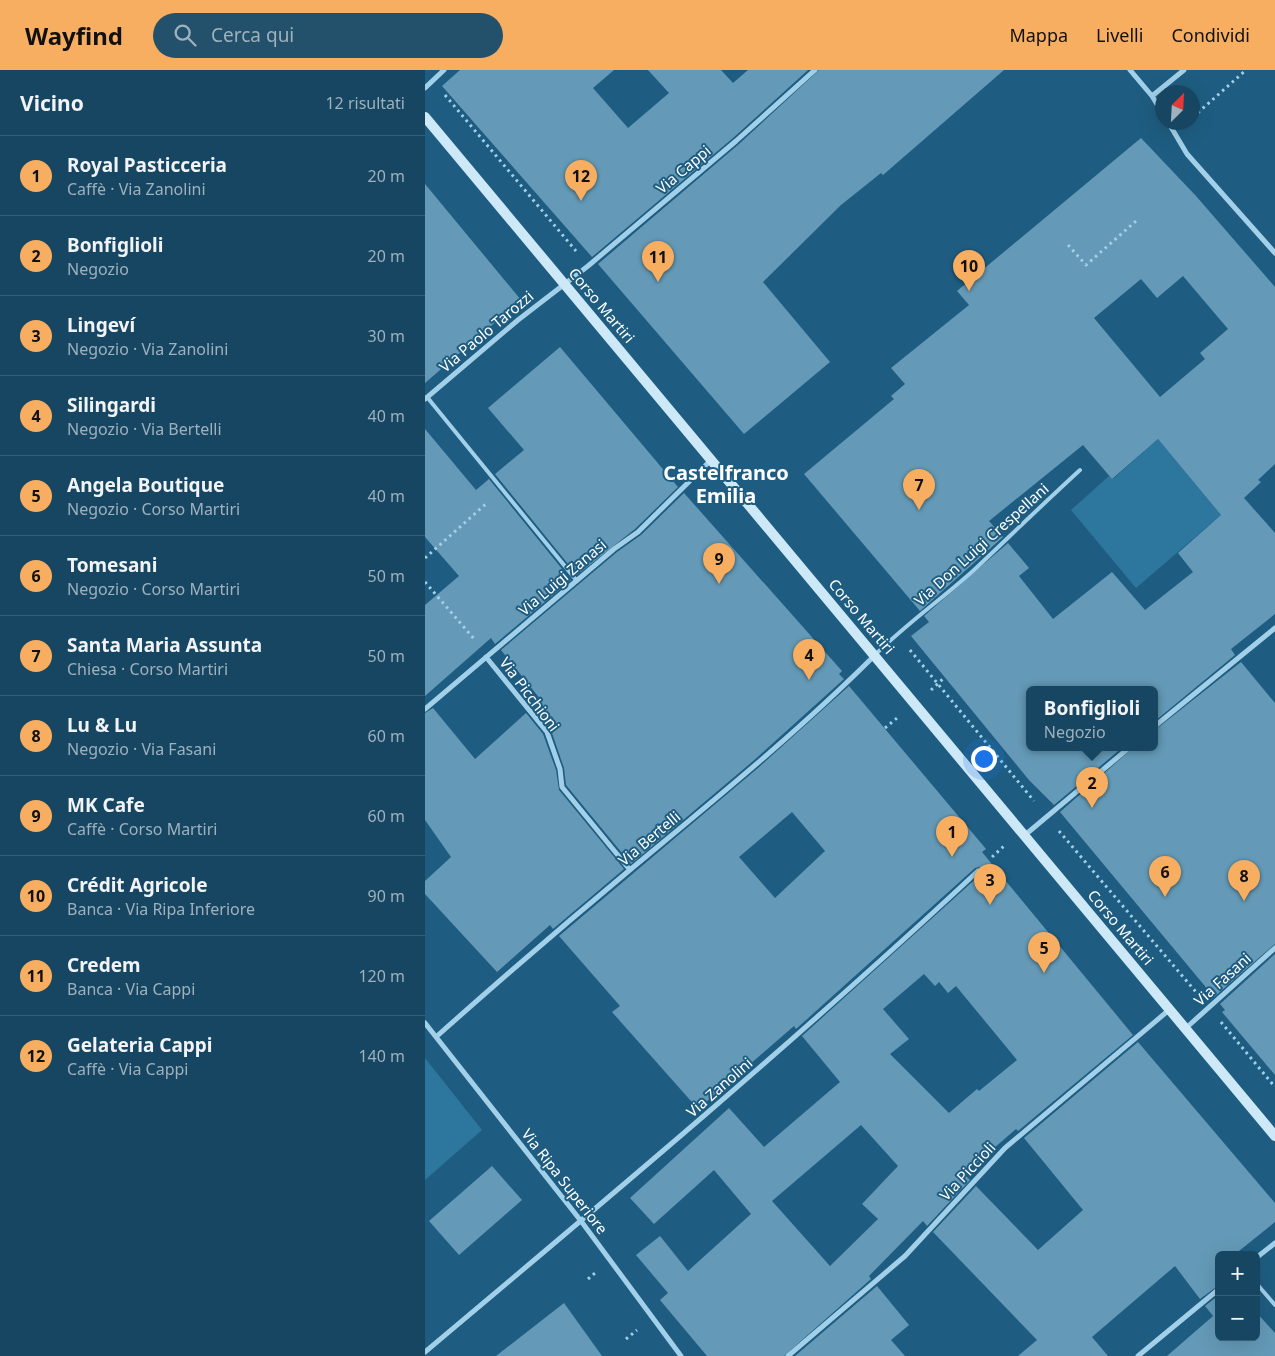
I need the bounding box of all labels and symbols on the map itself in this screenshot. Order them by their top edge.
north arrow [1155,85,1200,130]
street label: Via Cappi [652,140,714,198]
pin: 12 [565,160,597,201]
pin: 11 [642,241,674,282]
pin: 10 [953,250,985,291]
street label: Corso Martiri [565,263,639,347]
street label: Via Paolo Tarozzi [435,286,537,376]
district label: Castelfranco Emilia [663,459,789,509]
pin: 7 [903,469,935,510]
street label: Via Don Luigi Crespellani [910,478,1052,610]
street label: Via Luigi Zanasi [514,534,610,620]
pin: 9 [703,543,735,584]
street label: Corso Martiri [825,574,899,658]
pin: 4 [793,639,825,680]
street label: Via Picchioni [496,653,564,735]
your location [971,746,997,772]
pin: 2 [1076,767,1108,808]
street label: Via Bertelli [614,806,684,870]
pin: 1 [936,816,968,857]
pin: 6 [1149,856,1181,897]
pin: 8 [1228,860,1260,901]
pin: 3 [974,864,1006,905]
street label: Corso Martiri [1084,885,1158,969]
pin: 5 [1028,932,1060,973]
street label: Via Fasani [1189,948,1255,1010]
street label: Via Zanolini [682,1053,756,1121]
street label: Via Ripa Superiore [518,1124,612,1238]
street label: Via Piccioli [935,1137,999,1205]

